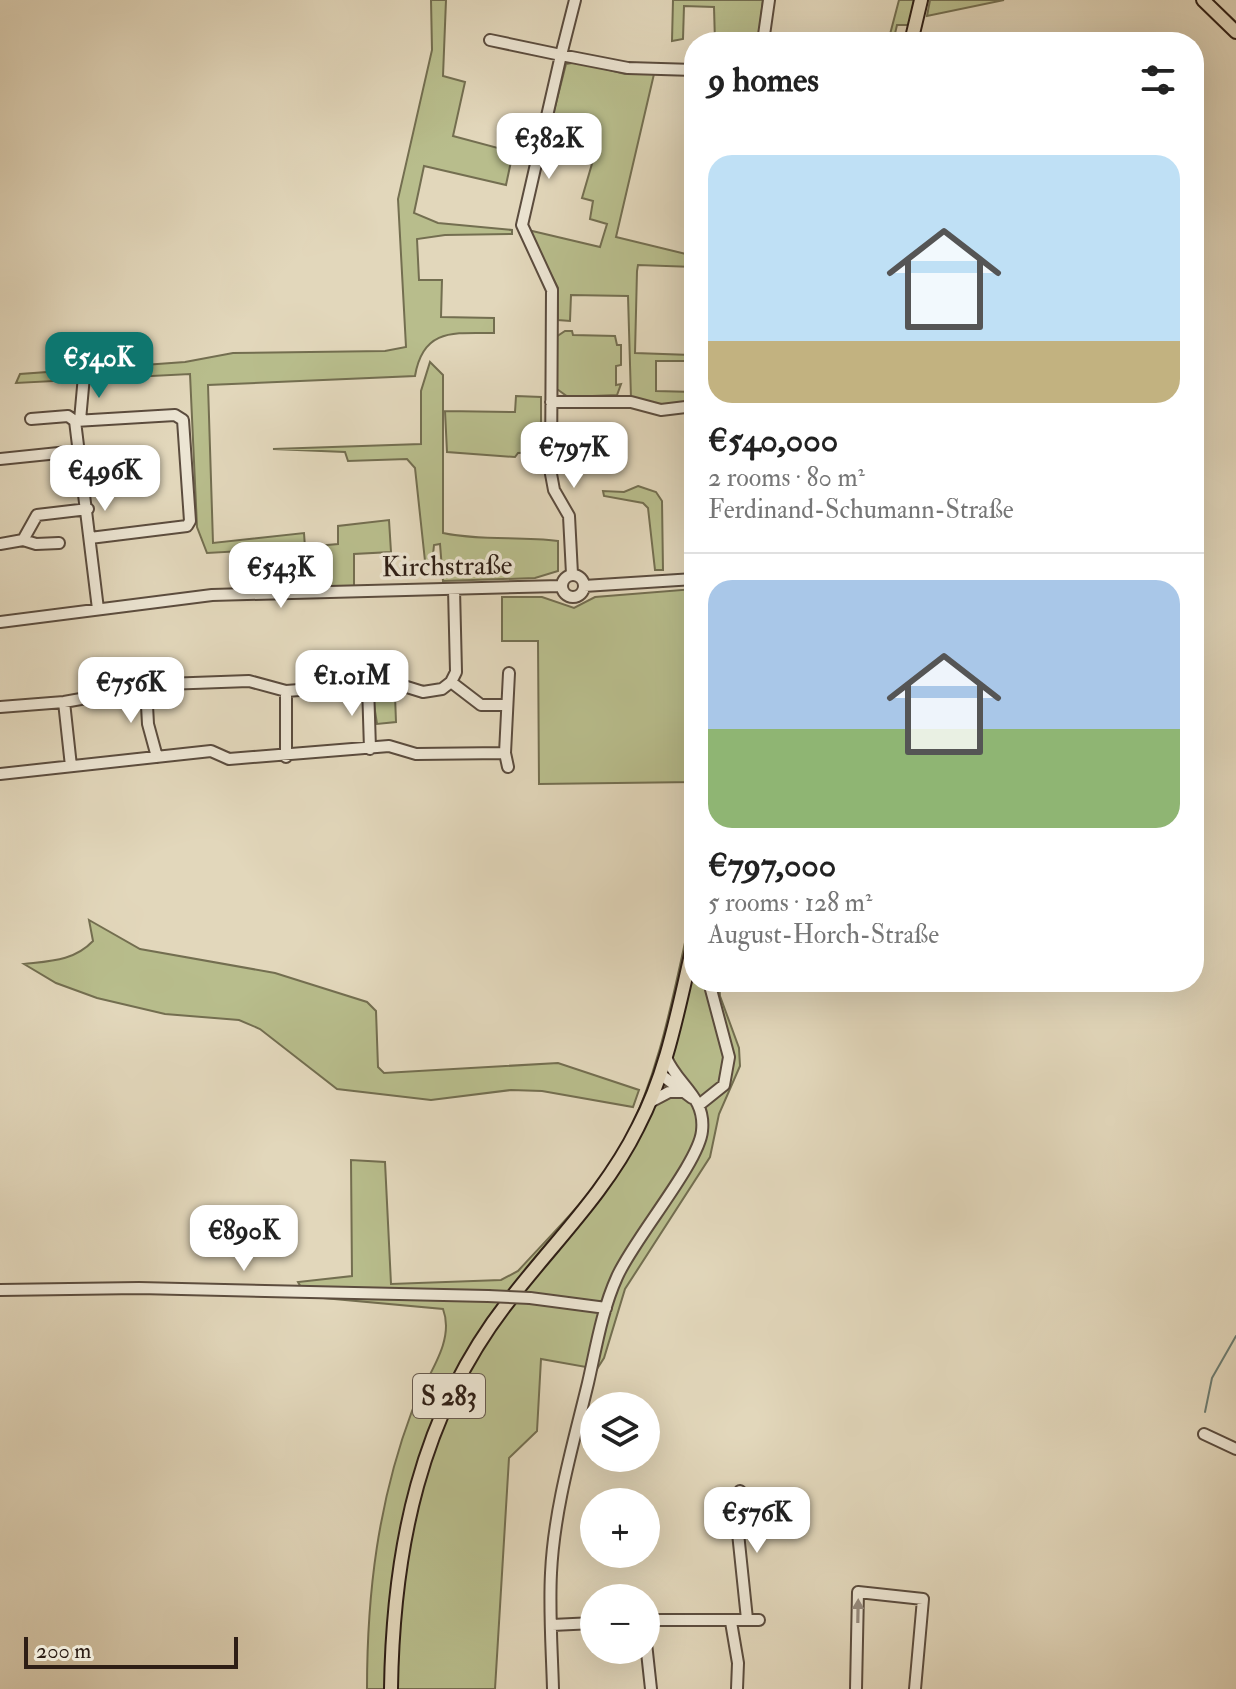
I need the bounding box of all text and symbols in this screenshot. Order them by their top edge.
icon: filters [1136,58,1180,102]
text: 9 homes [708,59,819,102]
pin: €382K [493,113,605,181]
text: €382K [515,123,583,155]
icon: home [872,207,1016,351]
pin: €540K [43,332,155,400]
text: €540K [63,342,135,374]
text: €540,000 [708,419,838,462]
pin: €797K [518,422,630,490]
text: €797K [539,432,609,464]
pin: €496K [49,445,161,513]
text: €496K [68,455,142,487]
text: 2 rooms · 80 m² [708,462,865,494]
text: Ferdinand-Schumann-Straße [708,494,1014,526]
pin: €543K [225,542,337,610]
street label: Kirchstraße [381,548,513,585]
text: €543K [247,552,315,584]
icon: home [872,632,1016,776]
pin: €1.01M [287,650,417,718]
pin: €756K [75,657,187,725]
text: €1.01M [313,660,391,692]
text: €756K [96,667,166,699]
text: €797,000 [708,844,836,887]
text: 5 rooms · 128 m² [708,887,872,919]
text: August-Horch-Straße [708,919,939,951]
pin: €890K [188,1205,300,1273]
text: €890K [208,1215,280,1247]
road number: S 283 [413,1374,485,1418]
map controls [580,1392,660,1664]
button: layers [580,1392,660,1472]
pin: €576K [701,1487,813,1555]
button: + [580,1488,660,1568]
text: €576K [722,1497,792,1529]
button: − [580,1584,660,1664]
one-way arrow [851,1598,864,1623]
scale bar [24,1633,238,1669]
text: 200 m [36,1637,91,1665]

